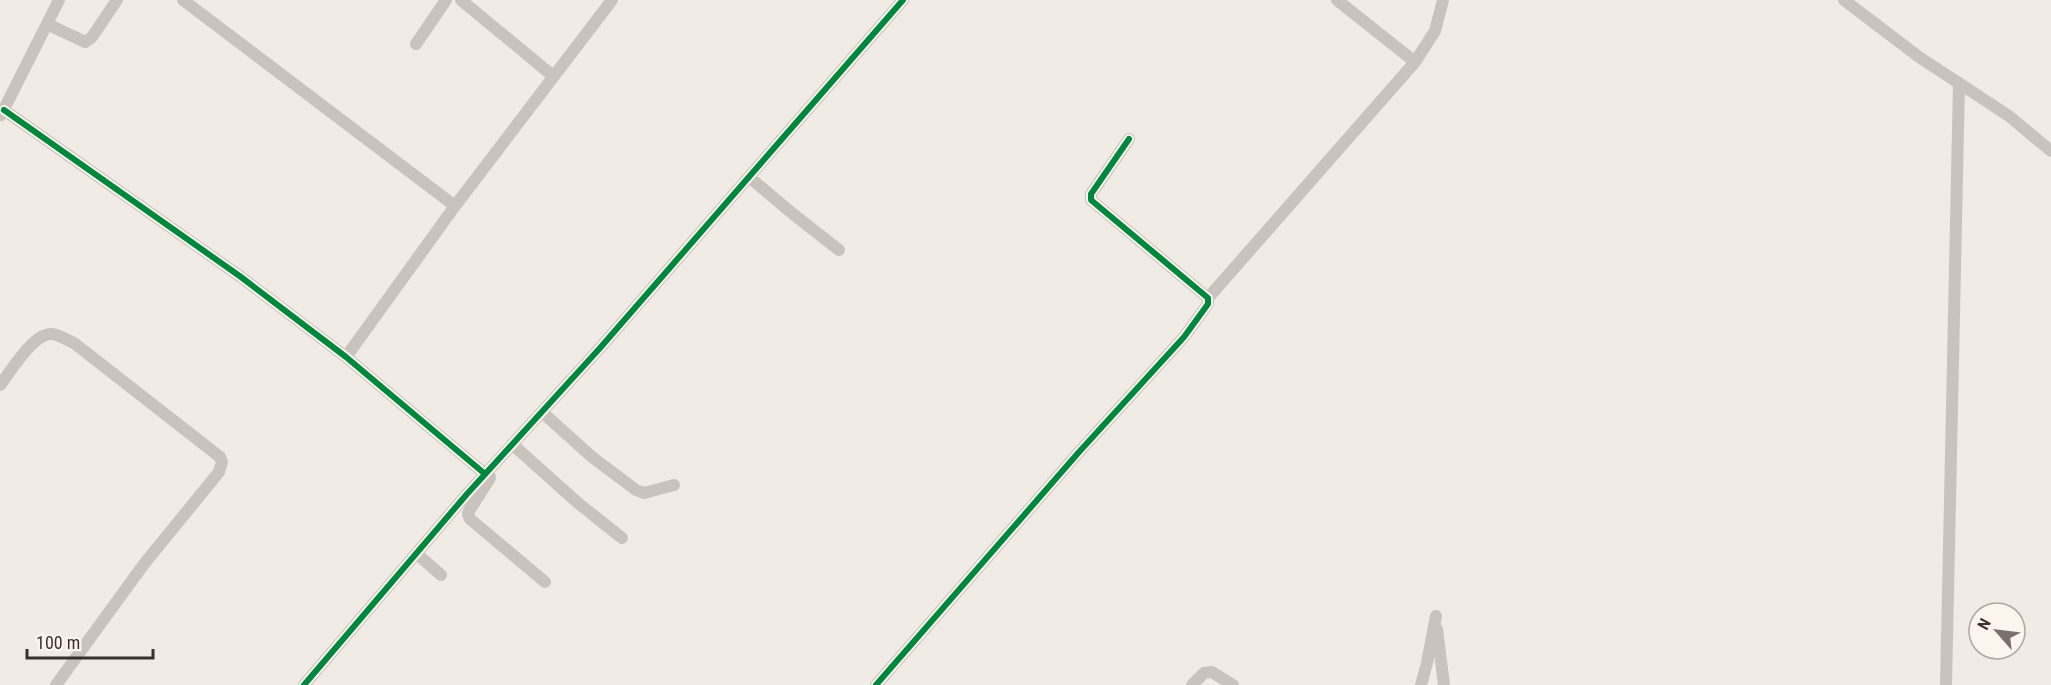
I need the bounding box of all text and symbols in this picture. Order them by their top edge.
north arrow [1967,601,2027,661]
text: N [1974,615,1995,633]
scale bar [27,622,153,660]
text: 100 m [36,632,80,653]

